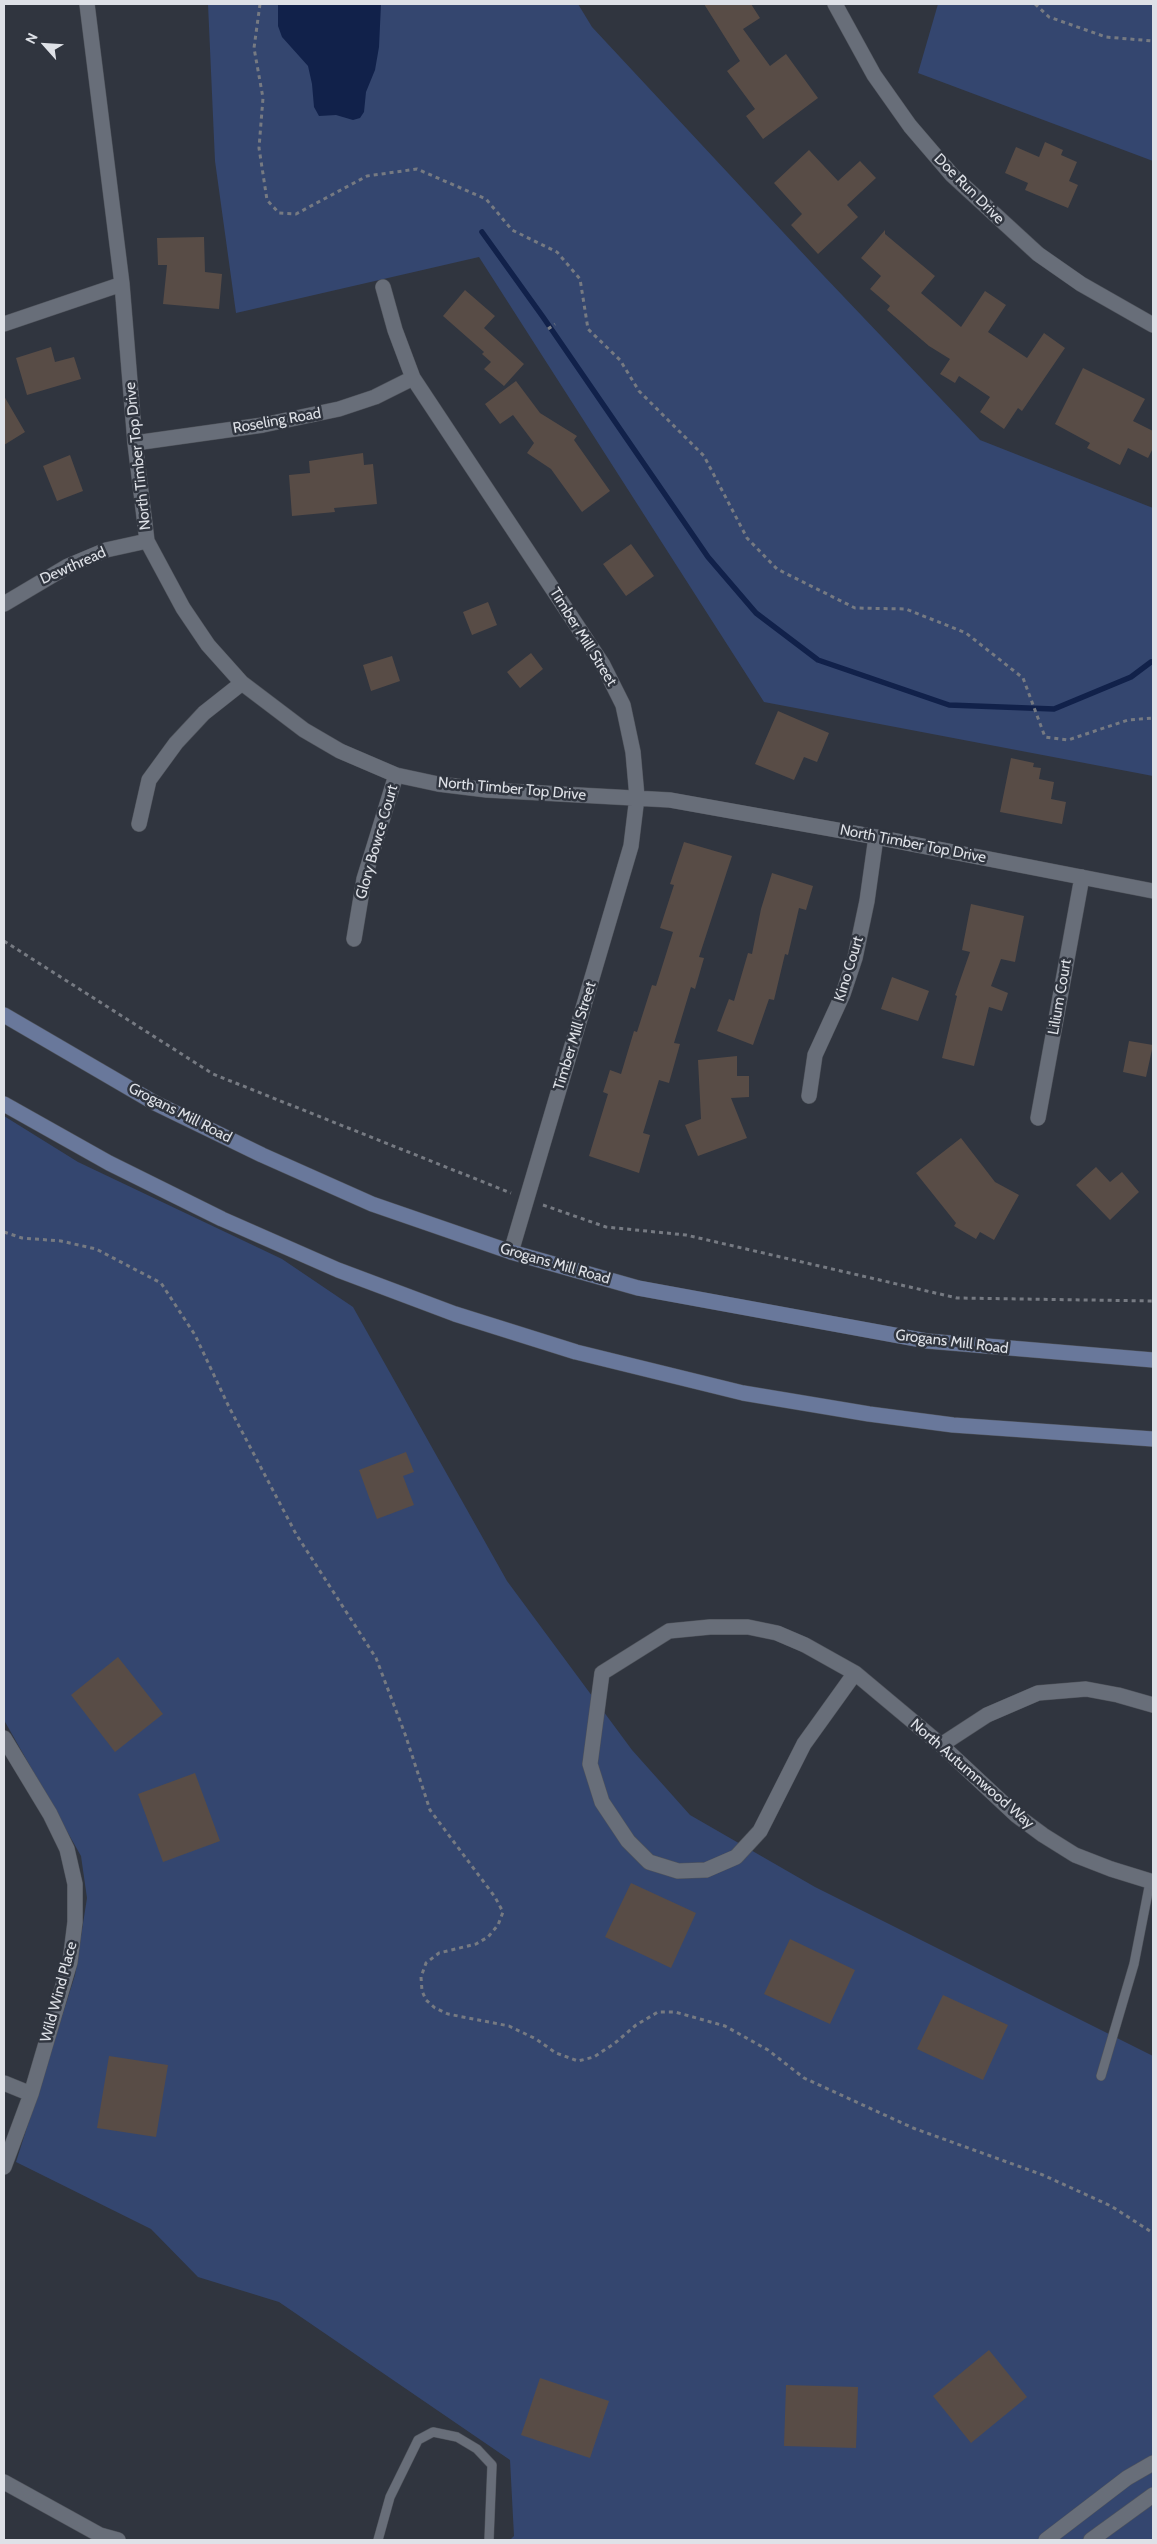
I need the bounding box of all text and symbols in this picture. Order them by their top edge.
north arrow [20,20,70,70]
text: N [21,30,42,47]
street label: Doe Run Drive [930,150,1008,228]
street label: North Timber Top Drive [121,381,155,531]
street label: Roseling Road [231,404,323,438]
street label: Dewthread [37,543,109,589]
street label: Timber Mill Street [546,585,620,689]
street label: North Timber Top Drive [437,774,587,804]
street label: Glory Bowce Court [352,783,402,901]
street label: North Timber Top Drive [838,821,988,867]
street label: Kino Court [831,934,867,1004]
street label: Lilium Court [1044,958,1076,1036]
street label: Timber Mill Street [550,980,600,1092]
street label: Grogans Mill Road [125,1079,235,1147]
street label: Grogans Mill Road [498,1240,612,1288]
street label: Grogans Mill Road [895,1326,1009,1358]
street label: North Autumnwood Way [906,1715,1038,1833]
street label: Wild Wind Place [37,1940,81,2044]

